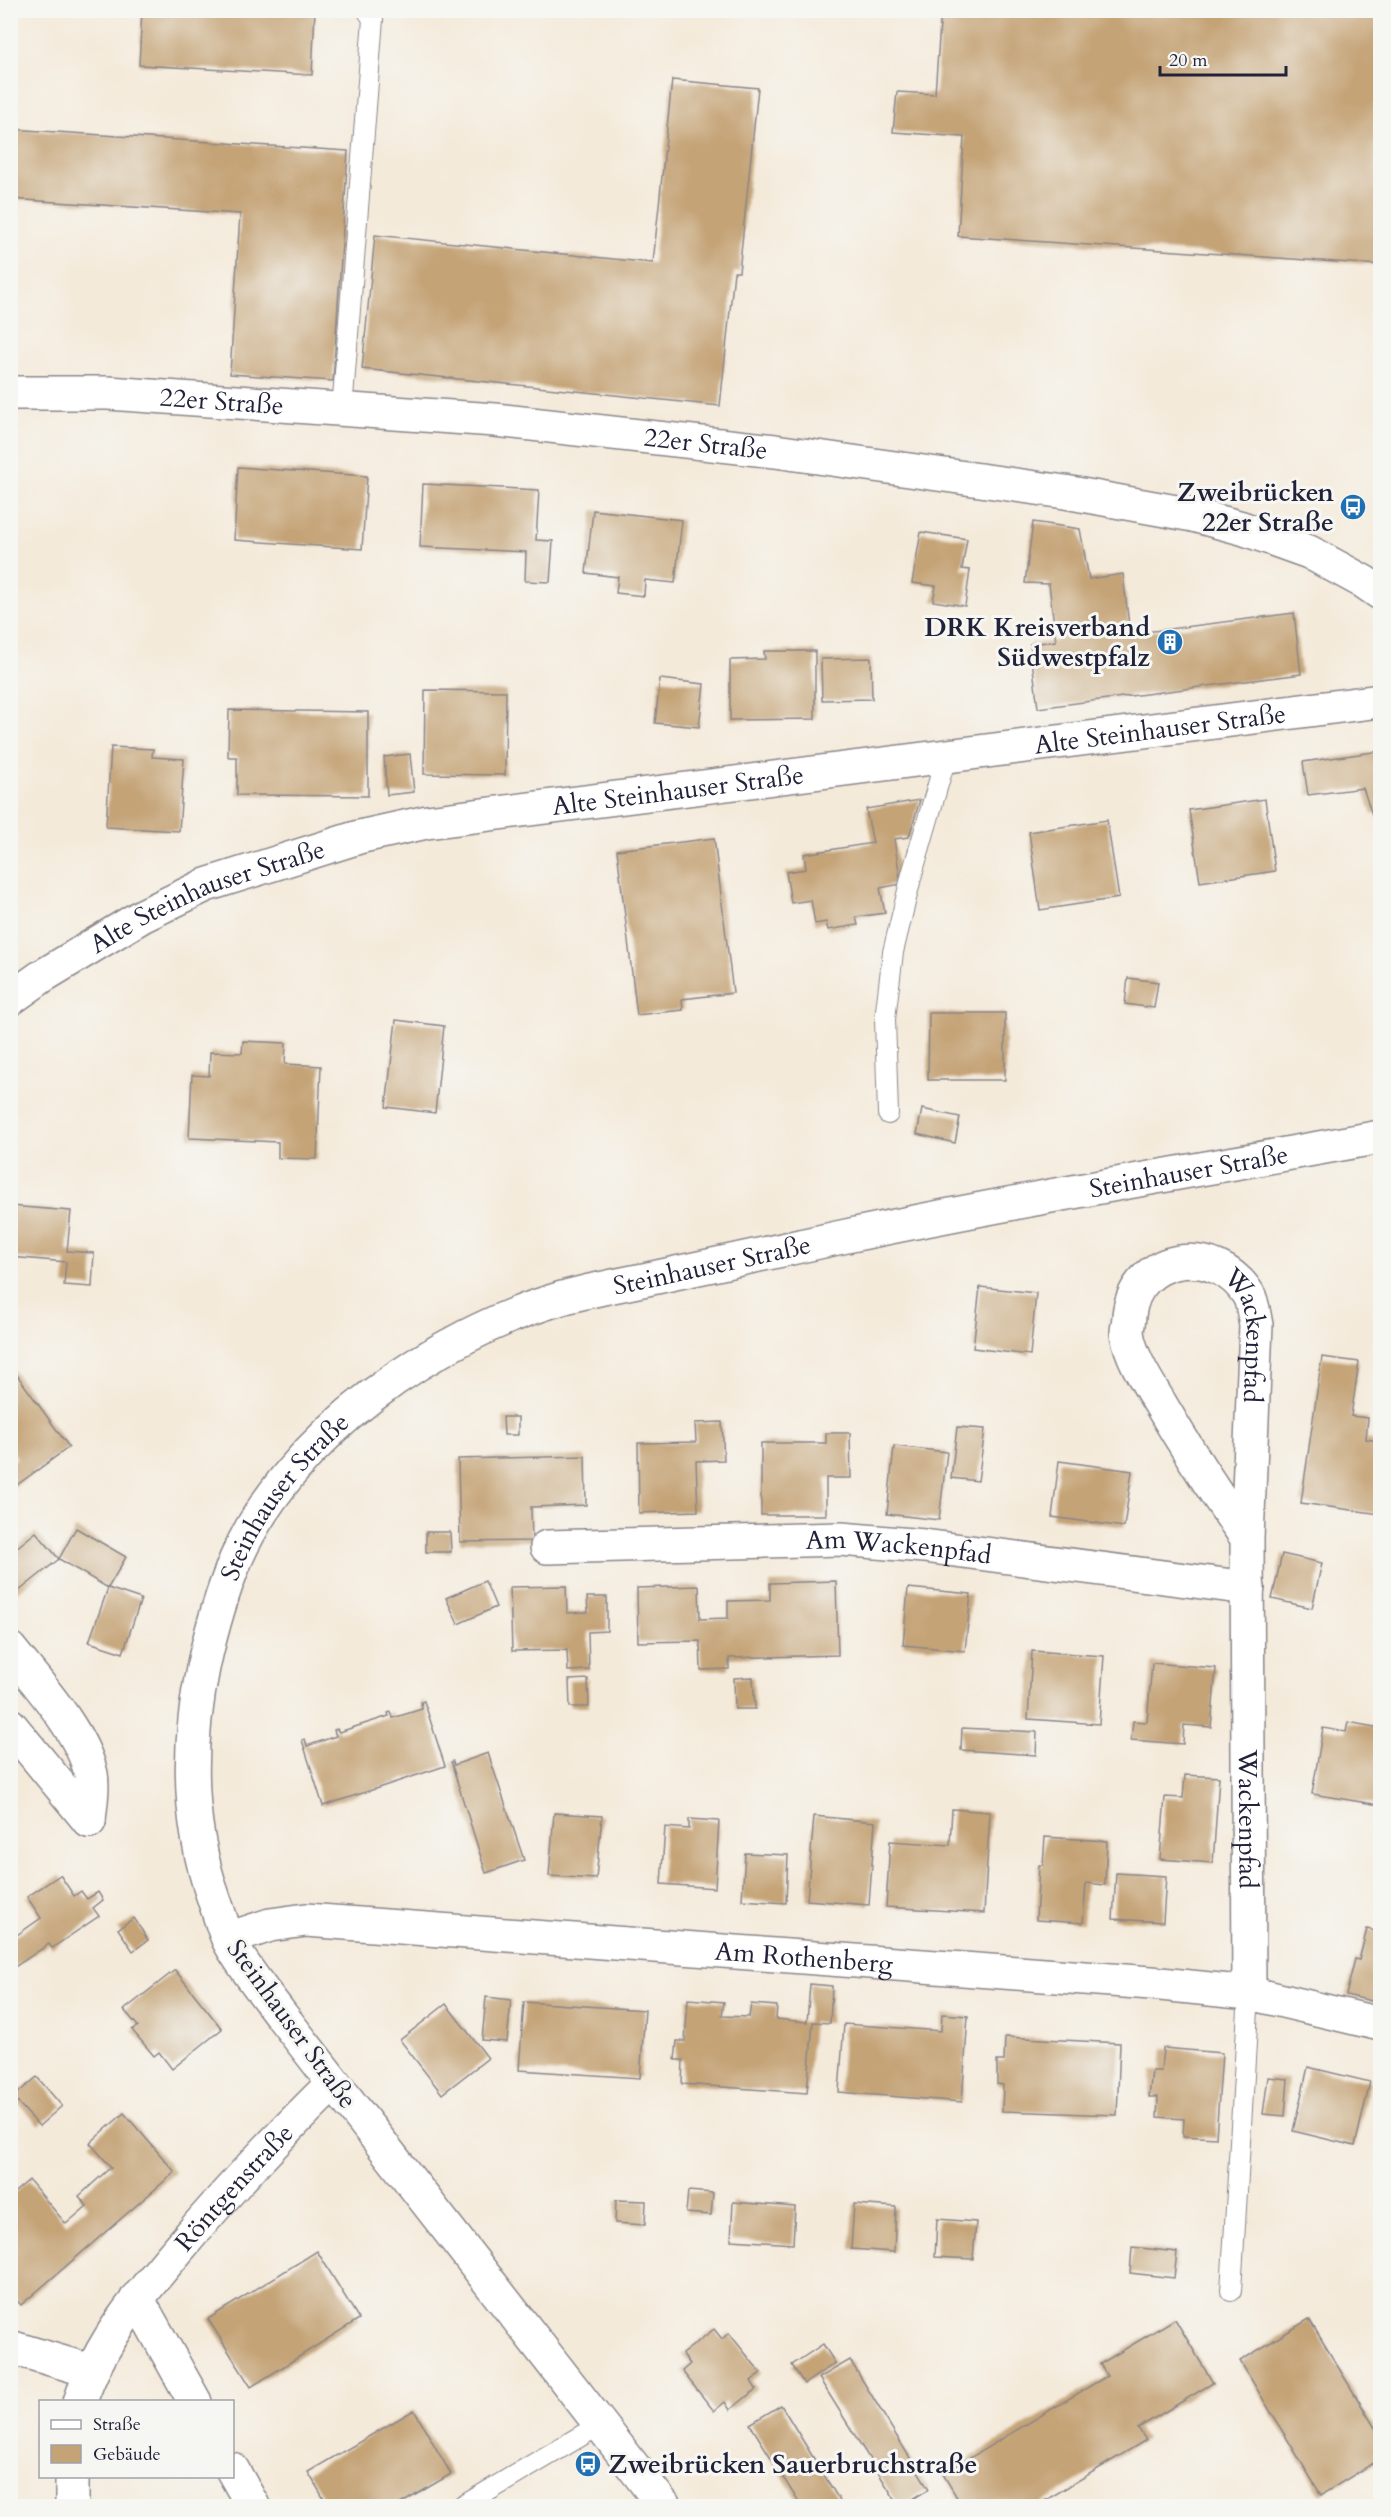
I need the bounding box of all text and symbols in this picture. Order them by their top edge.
scale bar [1160,39,1286,77]
text: 20 m [1169,48,1208,73]
street label: 22er Straße [159,379,285,423]
street label: 22er Straße [642,419,769,468]
place label: Zweibrücken 22er Straße [1177,475,1334,540]
bus stop icon: Zweibrücken 22er Straße [1338,492,1368,522]
place label: DRK Kreisverband Südwestpfalz [924,610,1150,675]
building icon: DRK Kreisverband Südwestpfalz [1155,627,1185,657]
street label: Alte Steinhauser Straße [1032,696,1288,762]
street label: Alte Steinhauser Straße [550,757,806,823]
street label: Alte Steinhauser Straße [83,831,329,961]
street label: Steinhauser Straße [1087,1136,1291,1206]
street label: Steinhauser Straße [610,1227,814,1303]
street label: Wackenpfad [1216,1259,1274,1404]
street label: Steinhauser Straße [212,1405,356,1585]
street label: Am Wackenpfad [805,1521,994,1572]
street label: Wackenpfad [1230,1748,1266,1889]
street label: Steinhauser Straße [219,1932,365,2116]
street label: Am Rothenberg [714,1933,895,1981]
street label: Röntgenstraße [167,2116,301,2259]
legend [39,2400,234,2478]
text: Straße [93,2412,141,2437]
text: Gebäude [93,2442,161,2467]
place label: Zweibrücken Sauerbruchstraße [608,2447,978,2482]
bus stop icon: Zweibrücken Sauerbruchstraße [573,2449,603,2479]

